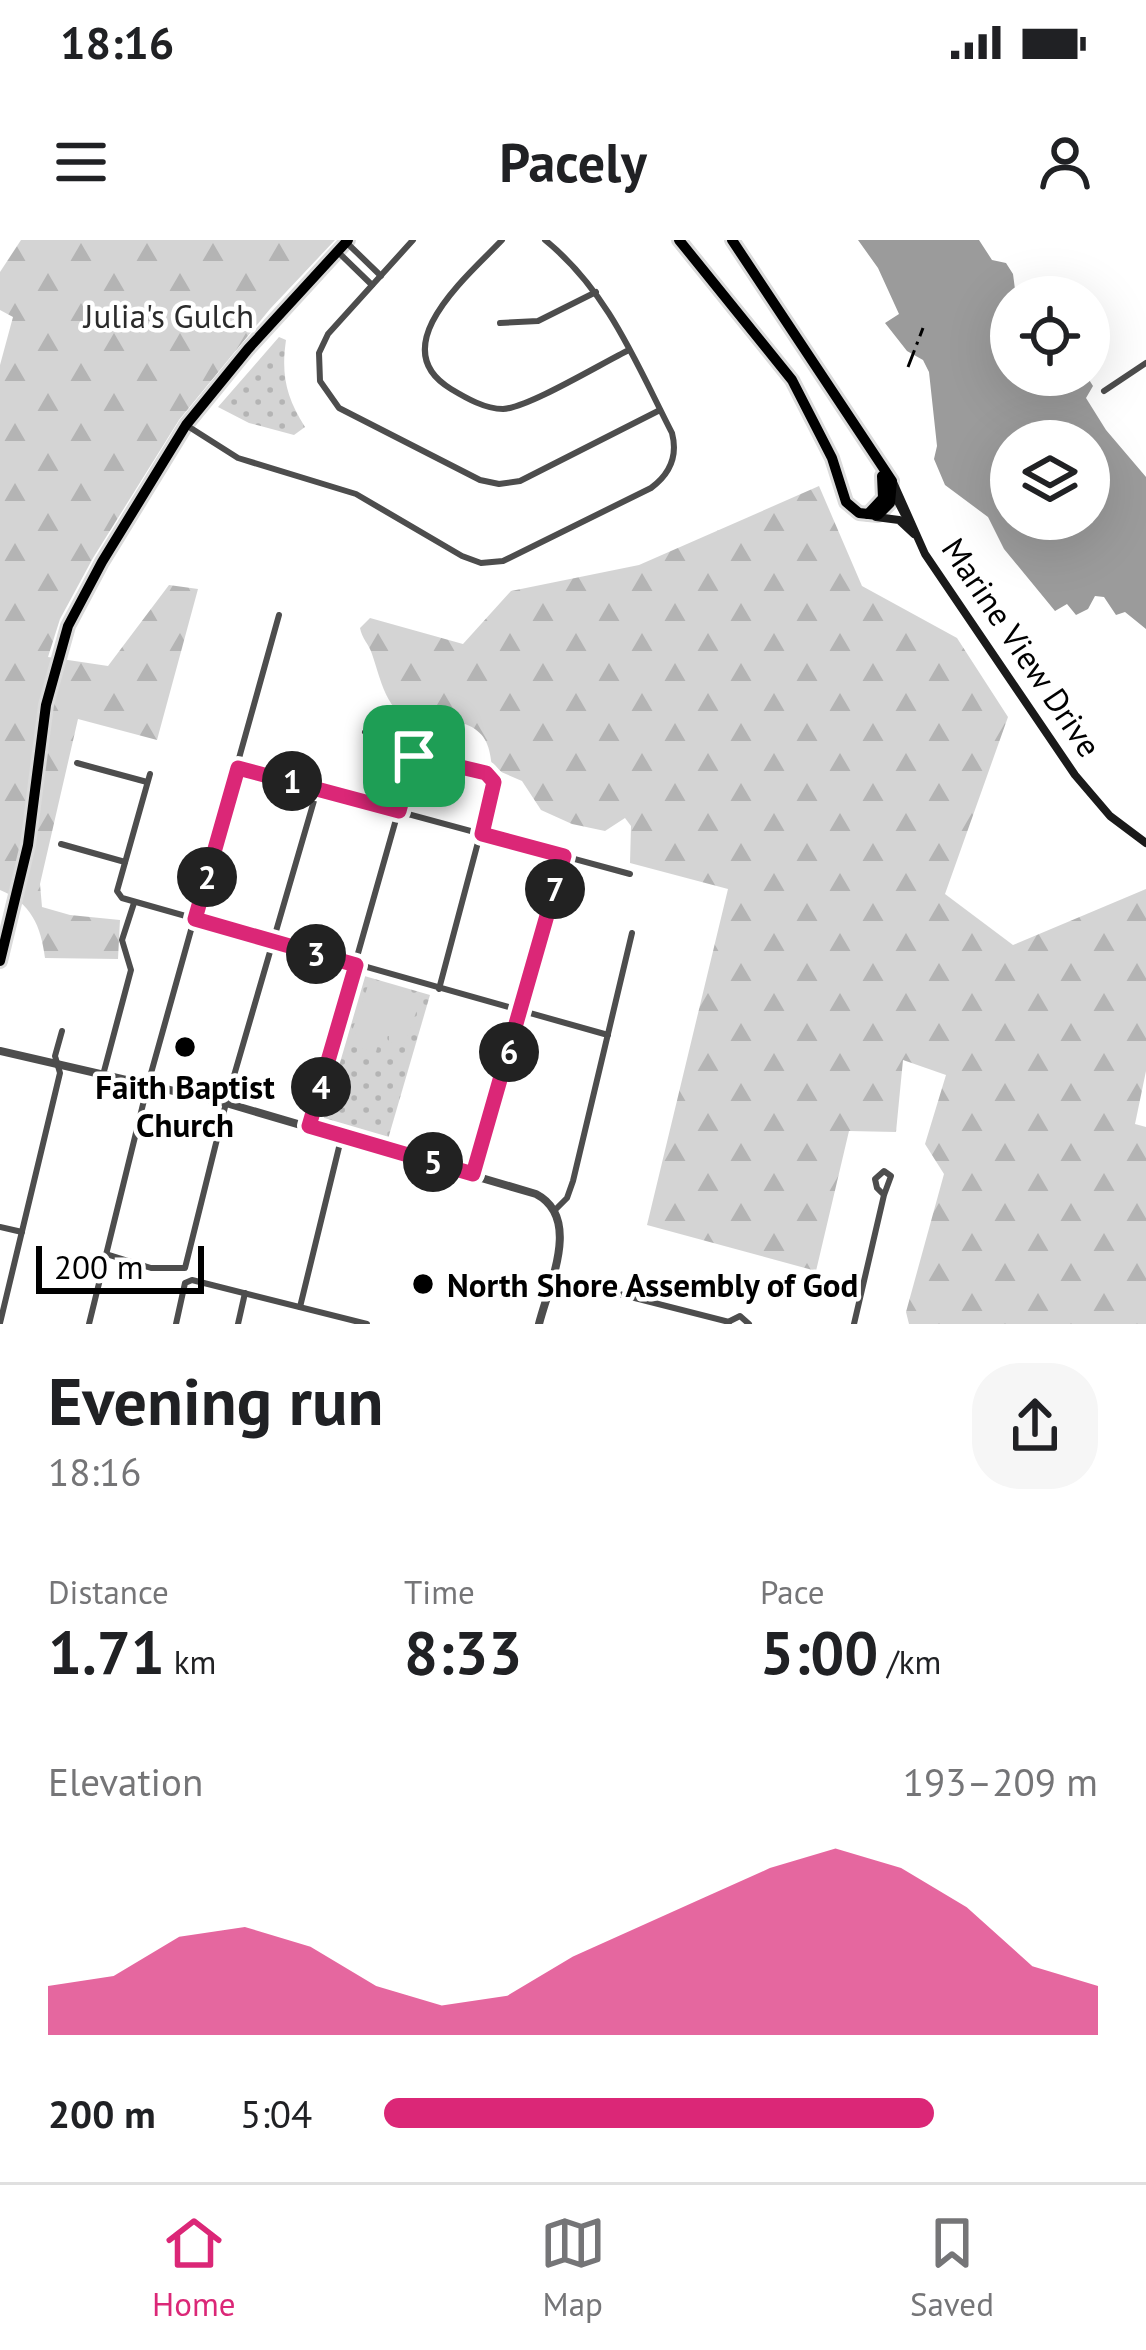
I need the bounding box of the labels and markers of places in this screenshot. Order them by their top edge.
pin [363,705,465,807]
pin: 1 [262,751,322,811]
pin: 2 [177,847,237,907]
pin: 7 [525,859,585,919]
pin: 3 [286,924,346,984]
pin: 6 [479,1022,539,1082]
marker: Faith Baptist Church [172,1034,198,1060]
pin: 4 [291,1057,351,1117]
place label: Faith Baptist Church [95,1065,275,1146]
pin: 5 [403,1132,463,1192]
place label: North Shore Assembly of God [447,1263,858,1306]
marker: North Shore Assembly of God [410,1271,436,1297]

